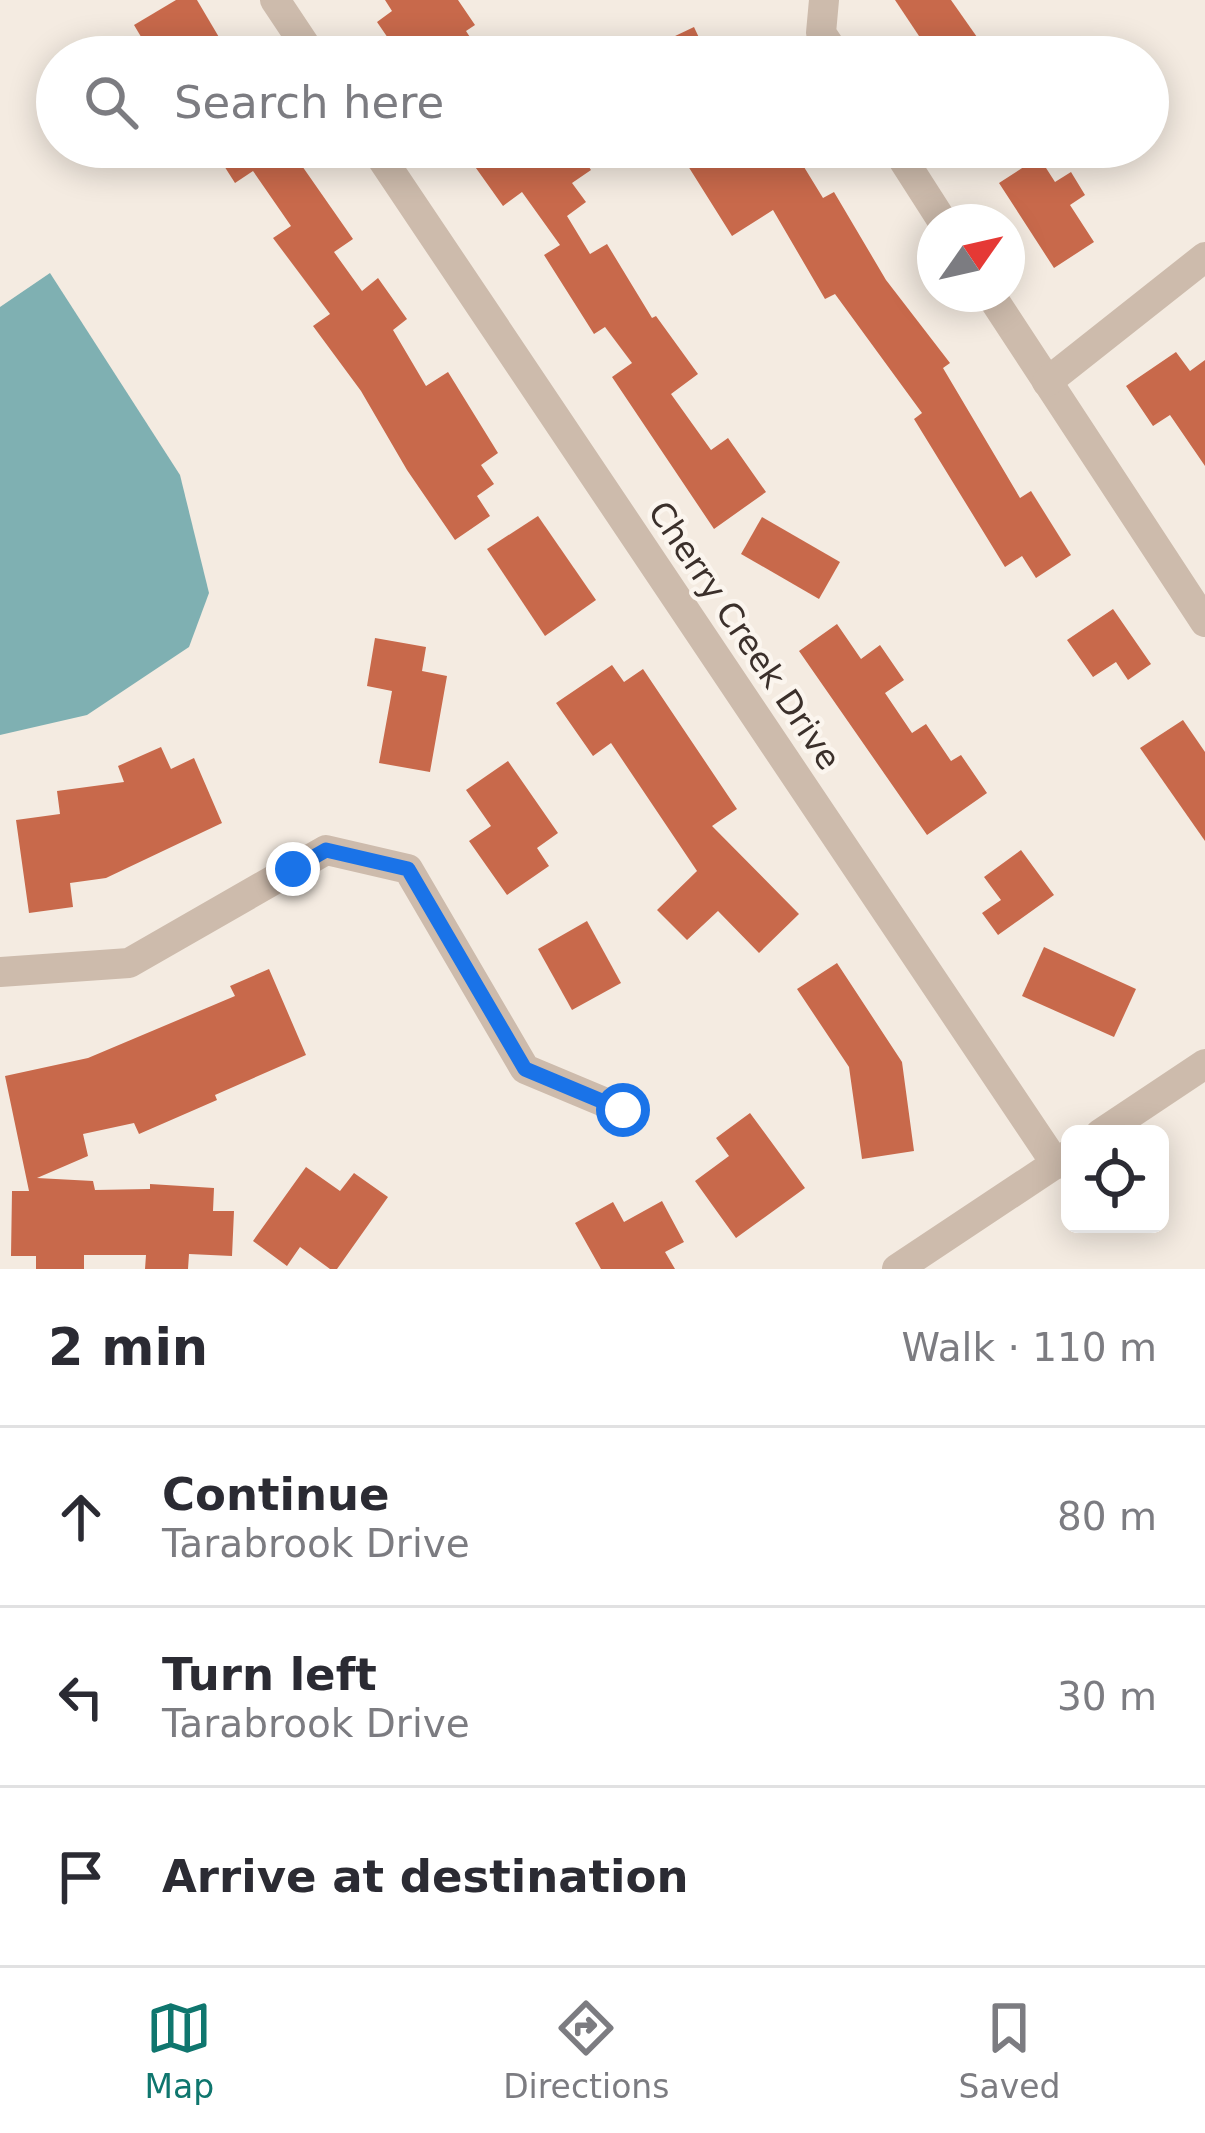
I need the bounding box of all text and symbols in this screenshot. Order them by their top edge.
search box [36,36,1169,168]
icon: search [78,69,144,135]
text: Search here [174,76,444,129]
north arrow [917,204,1025,312]
street label: Cherry Creek Drive [640,494,849,777]
route end [266,842,320,896]
route start [596,1083,650,1137]
map controls [1061,1125,1169,1233]
button: locate [1061,1125,1169,1233]
text: 2 min [48,1318,208,1377]
text: Walk · 110 m [902,1325,1157,1370]
text: Continue [162,1468,390,1521]
icon: ahead [48,1484,114,1550]
text: 80 m [1057,1494,1157,1539]
text: Tarabrook Drive [162,1521,470,1566]
text: Turn left [162,1648,377,1701]
icon: left [48,1664,114,1730]
text: 30 m [1057,1674,1157,1719]
text: Tarabrook Drive [162,1701,470,1746]
icon: arrive [48,1844,114,1910]
text: Arrive at destination [162,1850,688,1903]
tab: Map [145,1995,214,2106]
tab: Directions [503,1995,669,2106]
tab: Saved [959,1995,1060,2106]

